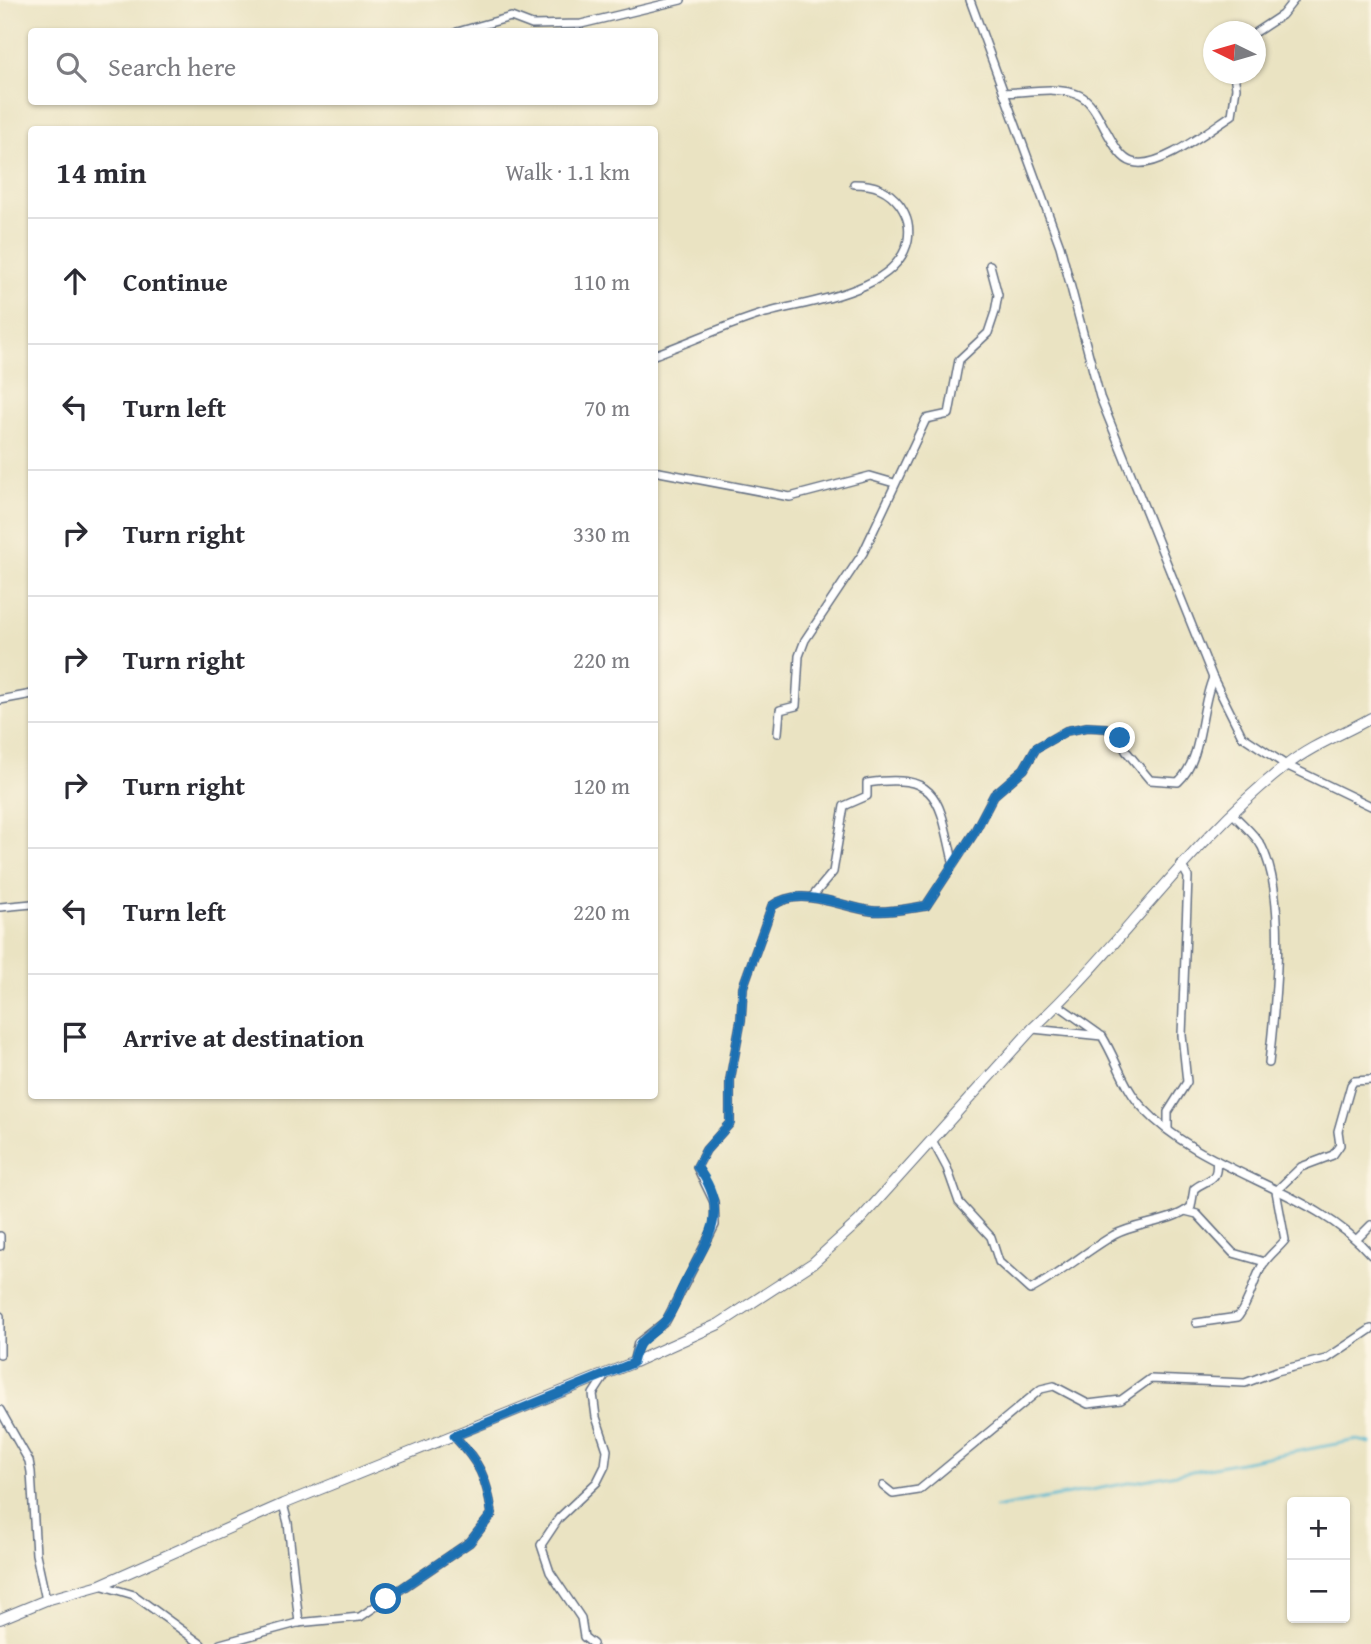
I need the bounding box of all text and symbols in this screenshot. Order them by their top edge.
north arrow [1203,21,1266,84]
search box [28,28,658,105]
text: Search here [108,47,236,86]
icon: search [52,48,90,86]
text: 14 min [56,150,146,194]
text: Walk · 1.1 km [505,155,630,188]
icon: ahead [56,262,94,300]
text: Continue [123,262,228,301]
text: 110 m [573,265,630,298]
icon: left [56,388,94,426]
text: Turn left [123,388,226,427]
text: 70 m [584,391,630,424]
icon: right [56,514,94,552]
text: Turn right [123,514,245,553]
text: 330 m [573,517,630,550]
icon: right [56,640,94,678]
text: Turn right [123,640,245,679]
text: 220 m [573,643,630,676]
route end [1104,722,1135,753]
icon: right [56,766,94,804]
text: Turn right [123,766,245,805]
text: 120 m [573,769,630,802]
icon: left [56,892,94,930]
text: Turn left [123,892,226,931]
text: 220 m [573,895,630,928]
icon: arrive [56,1018,94,1056]
text: Arrive at destination [123,1018,364,1057]
map controls [1287,1497,1350,1623]
button: + [1287,1497,1350,1560]
button: − [1287,1560,1350,1623]
route start [370,1583,401,1614]

